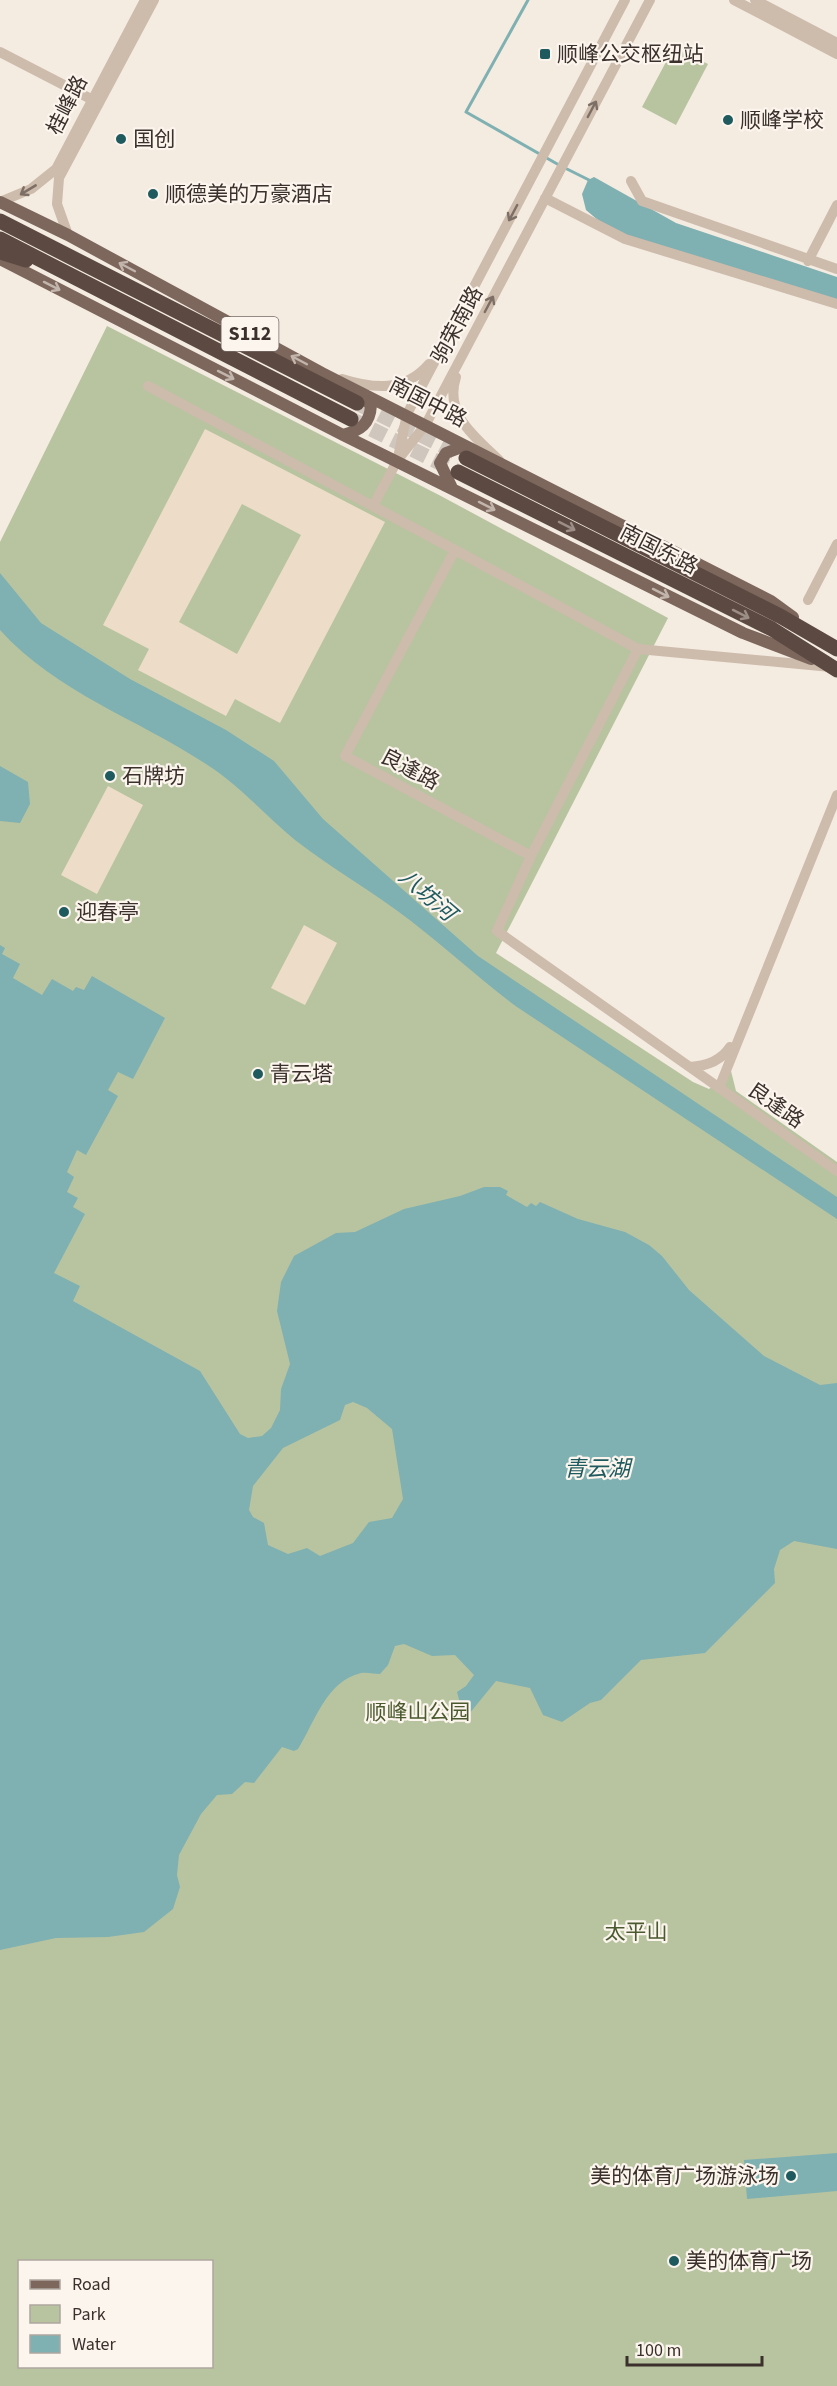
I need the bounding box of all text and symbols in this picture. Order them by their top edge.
place label: 顺峰公交枢纽站 [557,39,704,69]
marker: 顺峰公交枢纽站 [538,47,552,61]
street label: 桂峰路 [39,70,95,140]
one-way arrow [586,101,598,118]
place label: 顺峰学校 [740,105,824,135]
marker: 顺峰学校 [721,113,735,127]
place label: 国创 [133,124,175,154]
marker: 国创 [114,132,128,146]
place label: 顺德美的万豪酒店 [165,179,333,209]
one-way arrow [20,185,37,197]
marker: 顺德美的万豪酒店 [146,187,160,201]
one-way arrow [506,204,518,222]
one-way arrow [119,261,137,272]
one-way arrow [43,280,60,292]
street label: 驹荣南路 [424,281,490,369]
one-way arrow [484,296,495,314]
road number: S112 [222,317,278,351]
one-way arrow [291,354,308,366]
one-way arrow [216,369,234,381]
street label: 南国中路 [384,370,472,434]
one-way arrow [478,500,496,512]
street label: 南国东路 [615,517,703,581]
one-way arrow [558,521,576,533]
one-way arrow [652,587,670,599]
one-way arrow [732,609,750,620]
street label: 良逢路 [375,741,445,797]
place label: 石牌坊 [122,761,185,791]
marker: 石牌坊 [103,769,117,783]
water label: 八坊河 [392,861,465,931]
place label: 迎春亭 [76,897,139,927]
marker: 迎春亭 [57,905,71,919]
place label: 青云塔 [270,1059,333,1089]
marker: 青云塔 [251,1067,265,1081]
street label: 良逢路 [742,1075,810,1135]
water label: 青云湖 [564,1453,633,1485]
park label: 顺峰山公园 [366,1697,471,1727]
park label: 太平山 [605,1917,668,1947]
place label: 美的体育广场游泳场 [590,2161,779,2191]
marker: 美的体育广场游泳场 [784,2169,798,2183]
place label: 美的体育广场 [686,2246,812,2276]
marker: 美的体育广场 [667,2254,681,2268]
legend [18,2260,213,2368]
text: Road [72,2272,111,2297]
text: Park [72,2302,106,2327]
scale bar [627,2329,762,2367]
text: Water [72,2332,116,2357]
text: 100 m [636,2338,681,2363]

